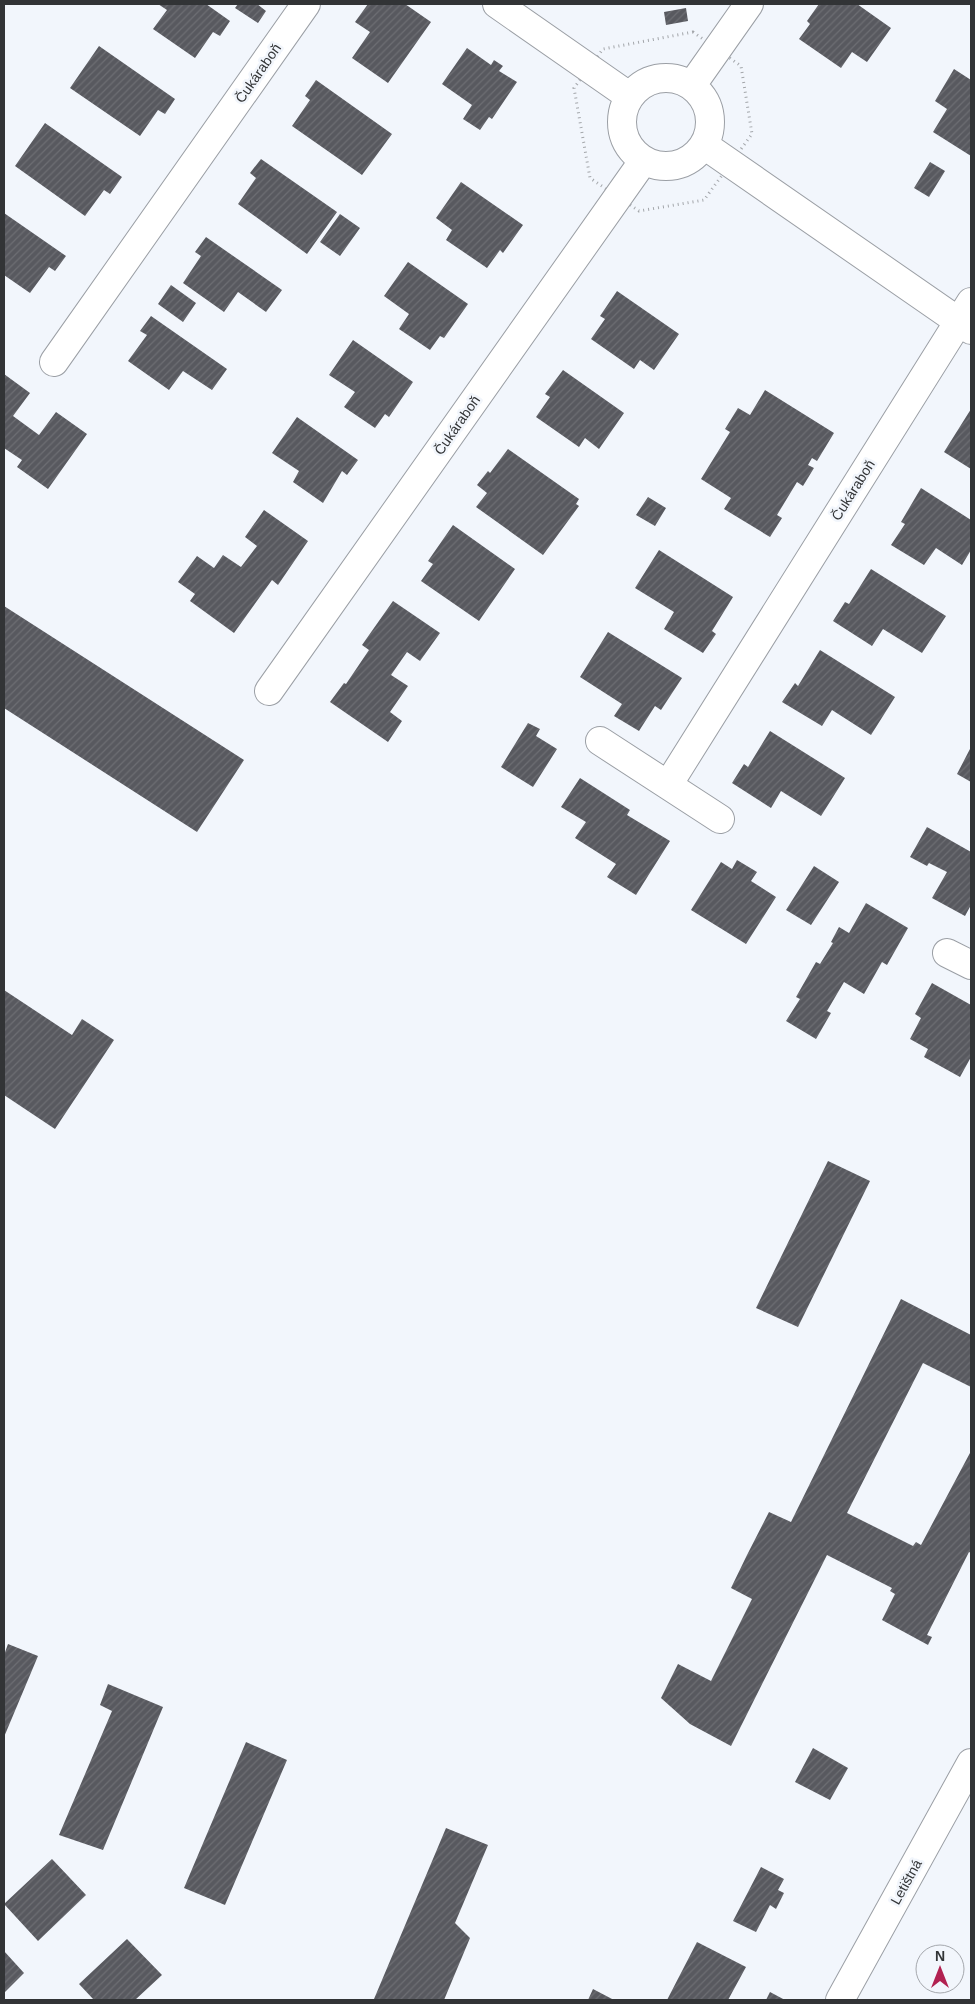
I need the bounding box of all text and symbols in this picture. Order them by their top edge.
street label: Čukáraboň [232,40,284,106]
street label: Čukáraboň [431,392,483,458]
street label: Čukáraboň [828,457,878,523]
street label: Letištná [887,1856,925,1907]
north arrow [915,1944,965,1994]
text: N [935,1948,945,1964]

